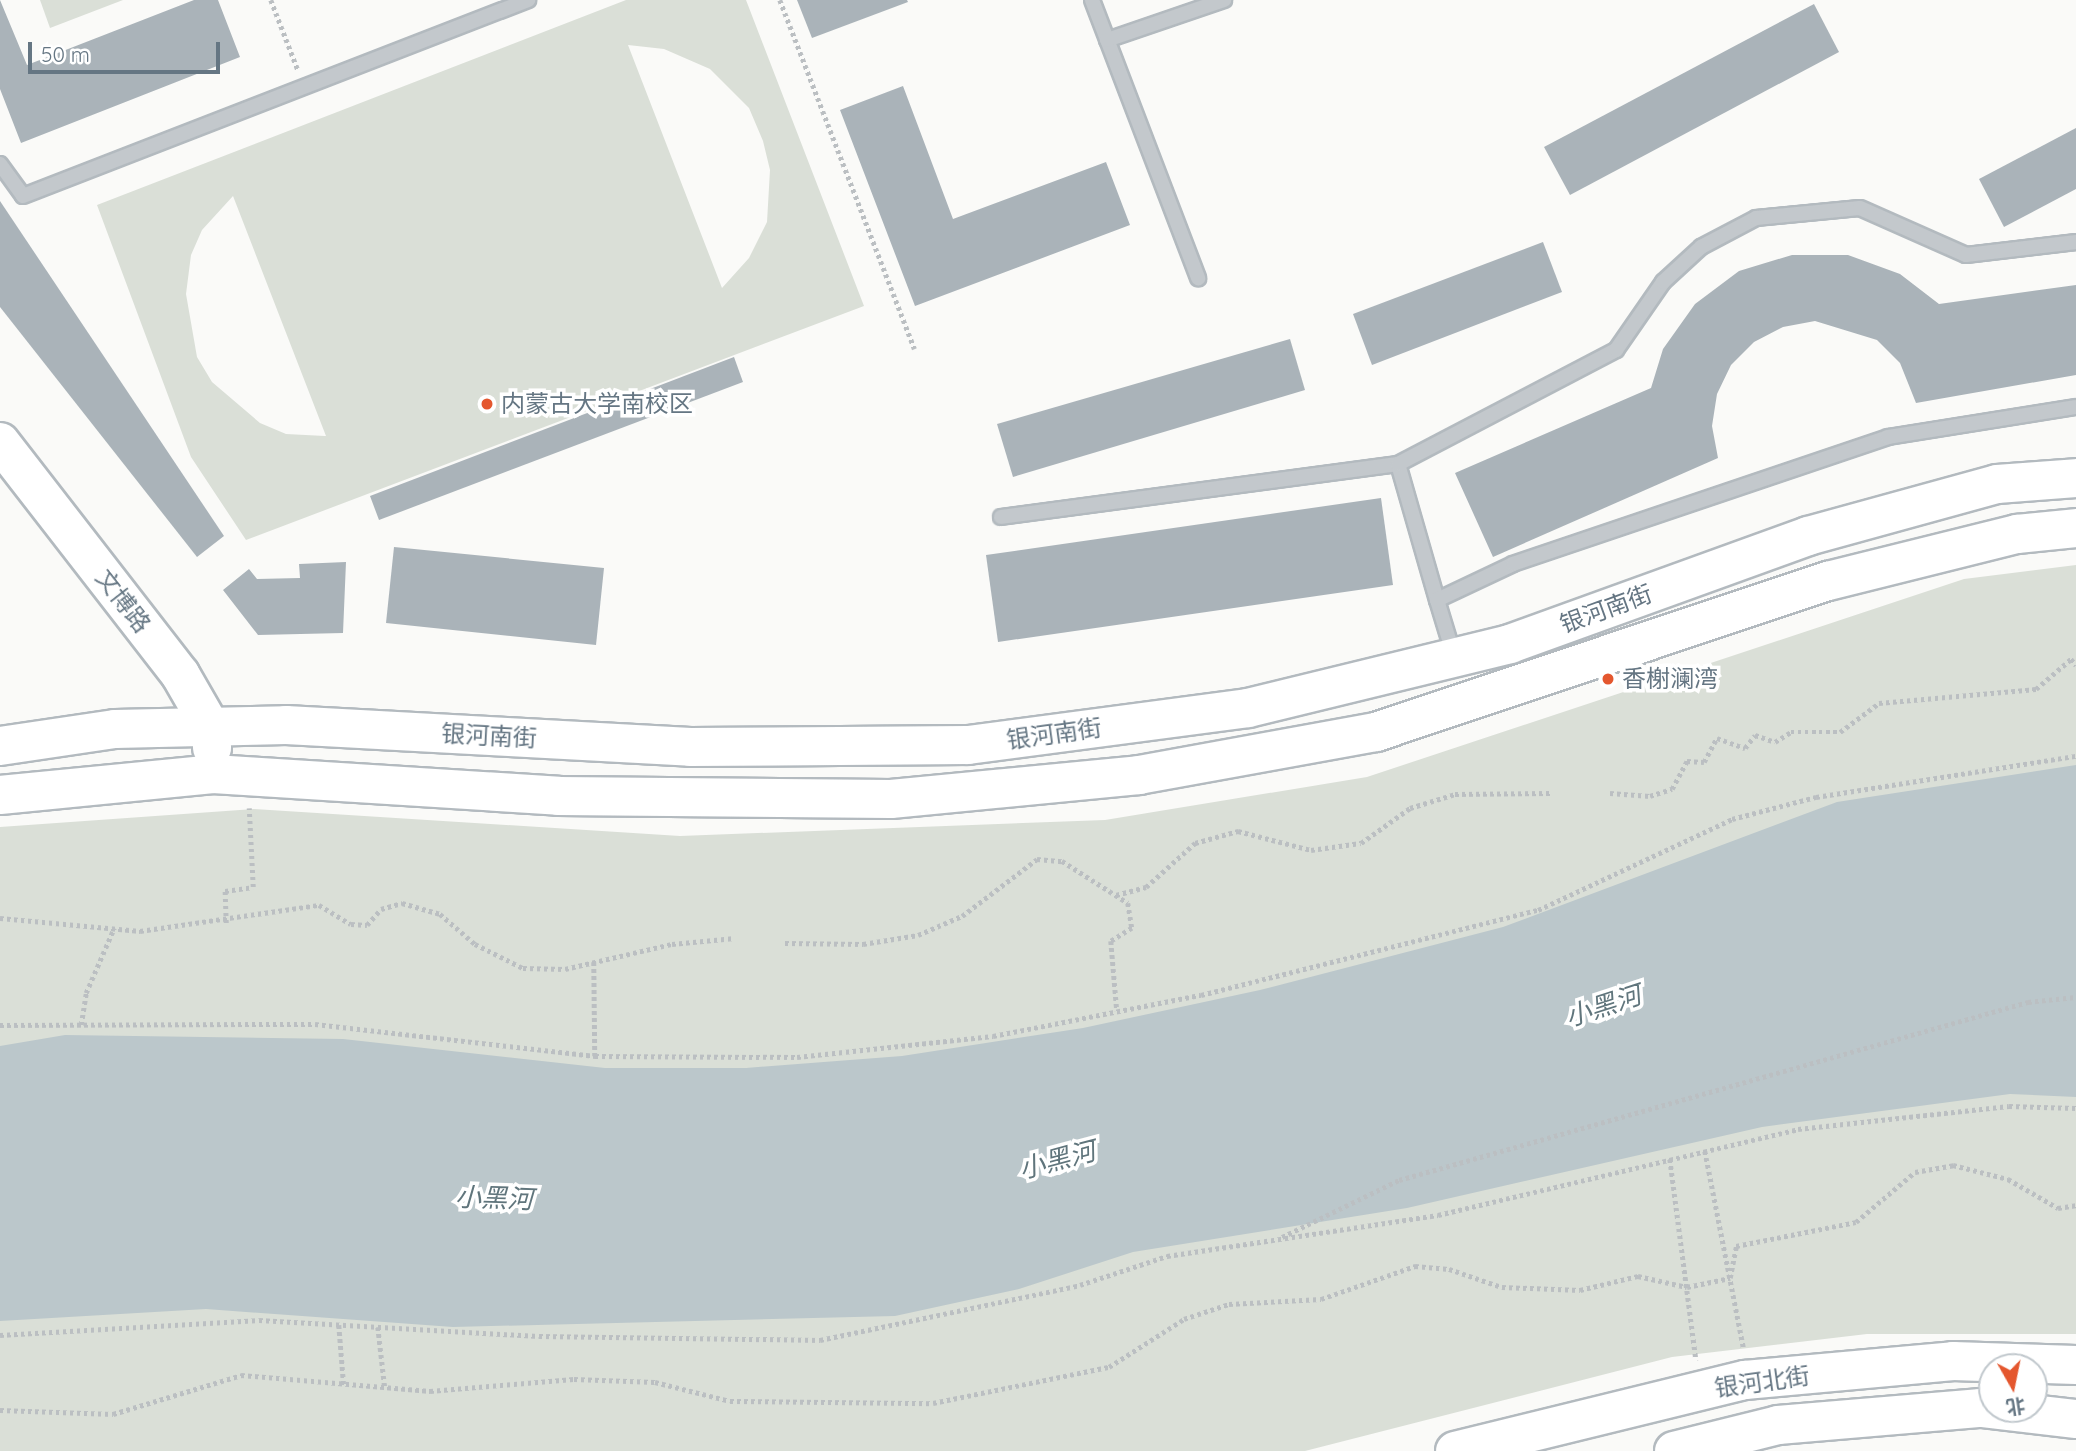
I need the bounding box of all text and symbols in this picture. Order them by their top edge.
scale bar [32,28,224,72]
text: 50 m [41,41,90,67]
place label: 内蒙古大学南校区 [501,390,693,418]
marker: 内蒙古大学南校区 [479,396,495,412]
street label: 文博路 [89,564,157,638]
street label: 银河南街 [1556,579,1656,639]
place label: 香榭澜湾 [1622,665,1718,693]
marker: 香榭澜湾 [1600,671,1616,687]
street label: 银河南街 [1004,713,1104,755]
street label: 银河南街 [440,719,538,753]
water label: 小黑河 [1561,979,1645,1033]
water label: 小黑河 [1015,1135,1099,1185]
water label: 小黑河 [454,1181,534,1215]
north arrow [1978,1353,2048,1423]
street label: 银河北街 [1712,1361,1812,1403]
text: 北 [2005,1393,2027,1420]

